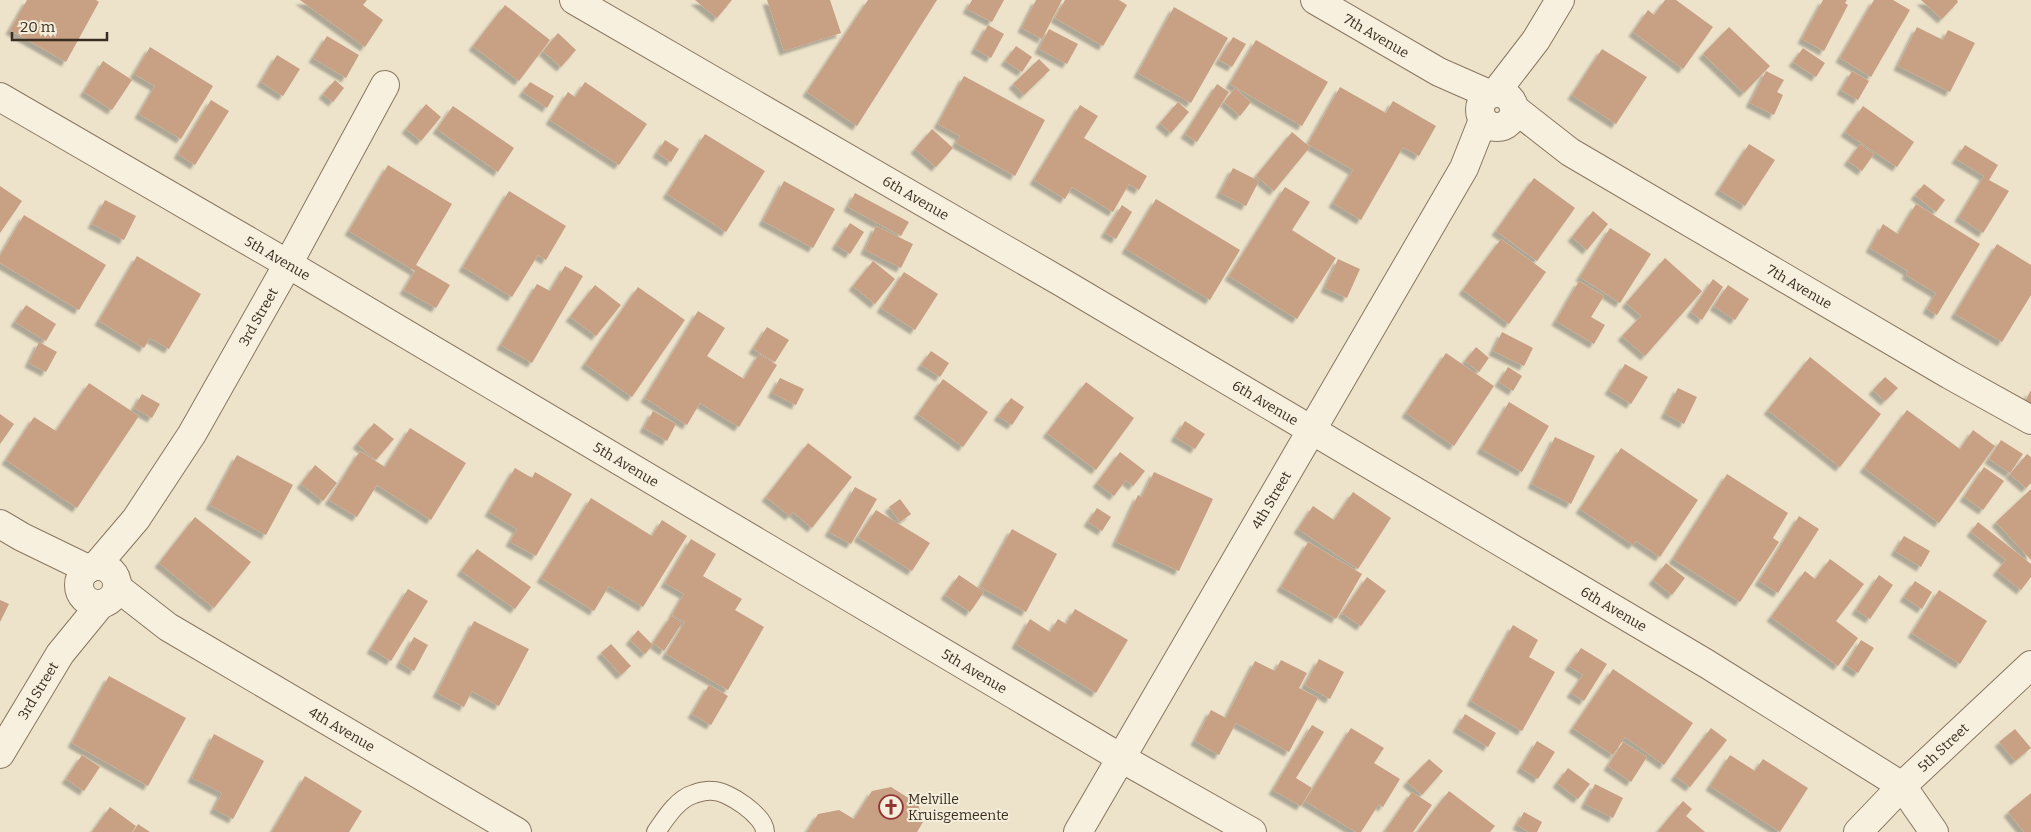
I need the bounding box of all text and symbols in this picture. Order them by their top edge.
scale bar [12,10,108,42]
street label: 7th Avenue [1340,10,1412,62]
text: 20 m [20,18,56,36]
street label: 6th Avenue [879,172,952,224]
street label: 5th Avenue [242,233,313,284]
street label: 7th Avenue [1764,261,1835,313]
street label: 3rd Street [235,285,282,349]
street label: 6th Avenue [1229,377,1301,429]
street label: 5th Avenue [590,439,662,491]
street label: 4th Street [1248,468,1295,532]
street label: 6th Avenue [1577,583,1650,635]
street label: 5th Avenue [938,646,1010,698]
street label: 3rd Street [15,659,62,723]
street label: 4th Avenue [305,703,378,756]
street label: 5th Street [1914,720,1972,776]
place label: Melville Kruisgemeente [908,791,1009,824]
church icon: Melville Kruisgemeente [878,794,904,820]

